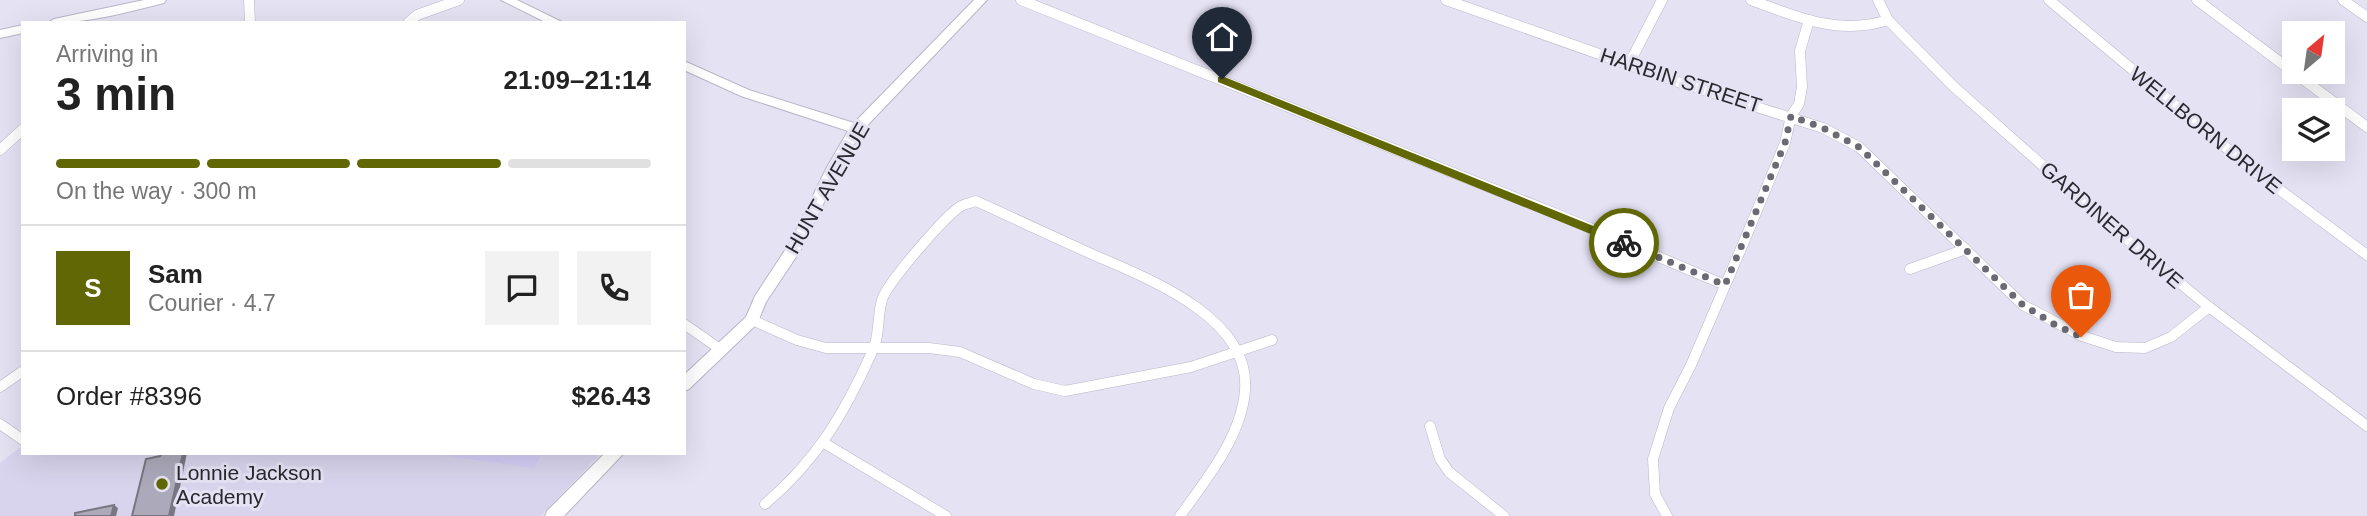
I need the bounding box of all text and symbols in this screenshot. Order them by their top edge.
pin [1192,7,1252,79]
icon: home [1203,18,1241,56]
north arrow [2282,21,2345,84]
map controls [2282,21,2345,161]
text: Arriving in [56,41,158,67]
street label: HARBIN STREET [1598,43,1765,117]
street label: WELLBORN DRIVE [2126,62,2286,198]
text: 21:09–21:14 [504,65,651,95]
text: 3 min [56,68,176,120]
button: layers [2282,98,2345,161]
street label: HUNT AVENUE [780,118,874,258]
street label: GARDINER DRIVE [2036,157,2188,293]
text: On the way · 300 m [56,178,257,204]
courier [1589,208,1659,278]
icon: bike [1605,224,1643,262]
button: chat [485,251,559,325]
button: phone [577,251,651,325]
text: Sam [148,259,203,289]
pin [2051,265,2111,337]
text: S [84,273,102,303]
icon: bag [2062,276,2100,314]
text: Courier · 4.7 [148,290,276,316]
text: Order #8396 [56,381,202,411]
text: $26.43 [571,381,651,411]
place label: Lonnie Jackson Academy [176,461,322,508]
marker: Lonnie Jackson Academy [154,476,170,492]

